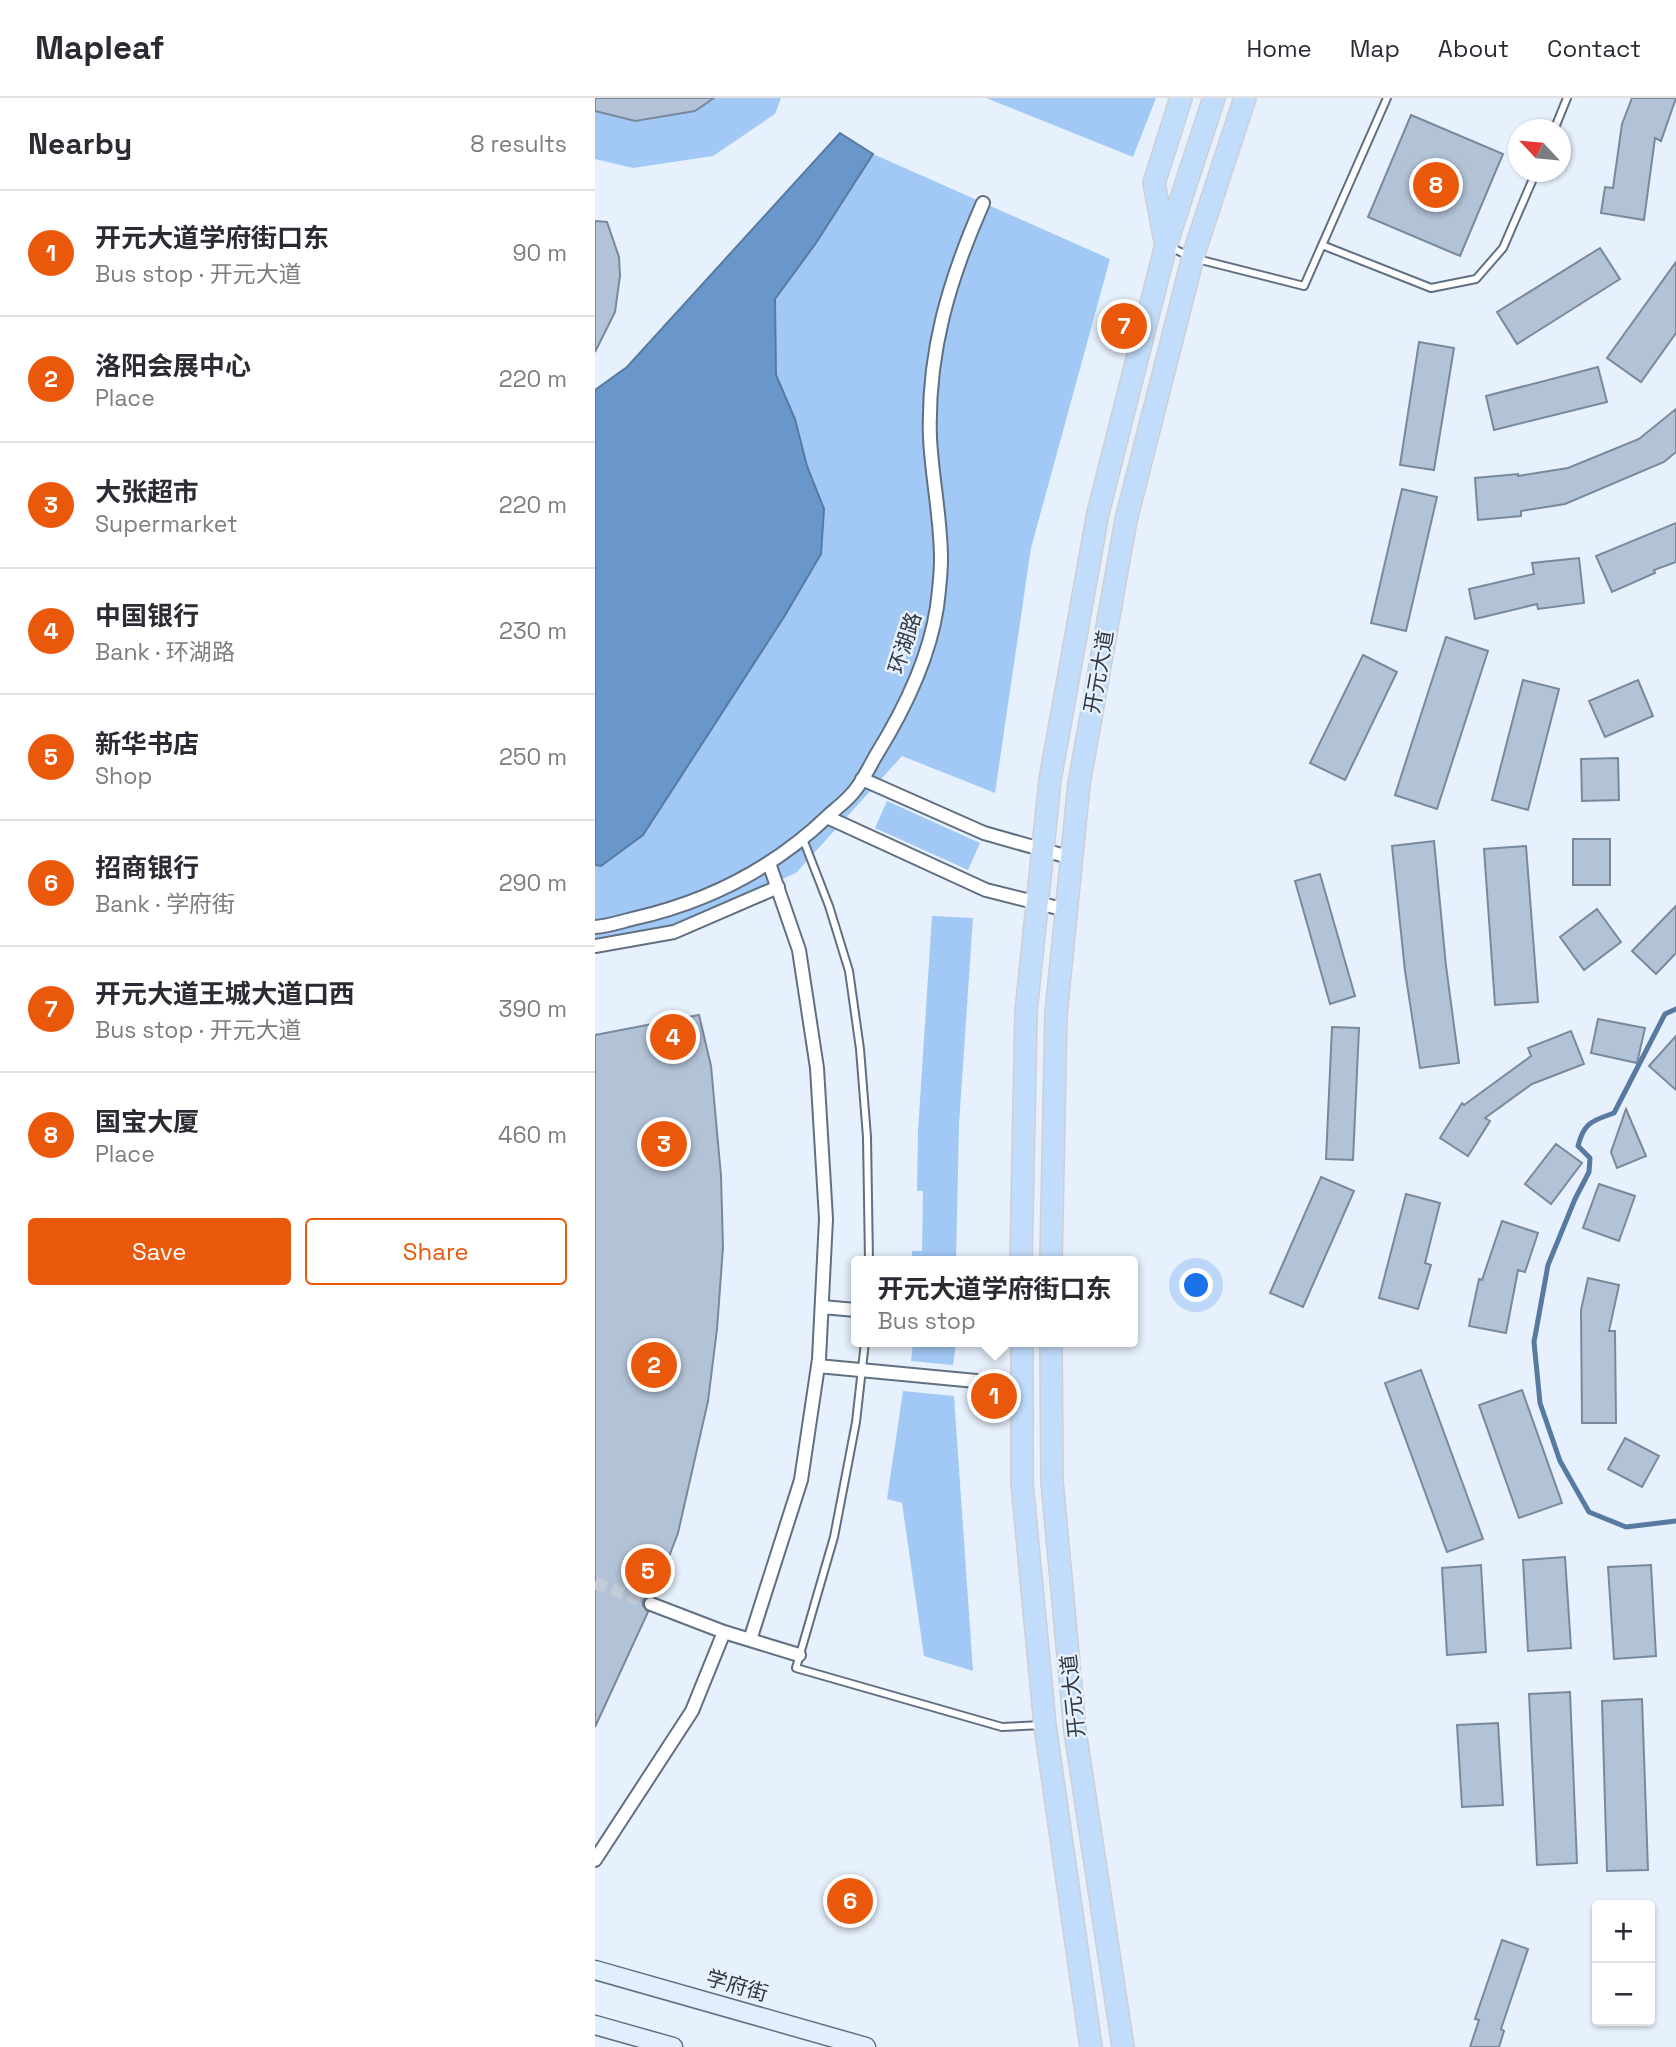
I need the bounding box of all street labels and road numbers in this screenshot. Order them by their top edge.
street label: 环湖路 [882,609,927,677]
street label: 开元大道 [1078,628,1119,716]
street label: 开元大道 [1055,1653,1090,1739]
street label: 学府街 [703,1964,771,2007]

